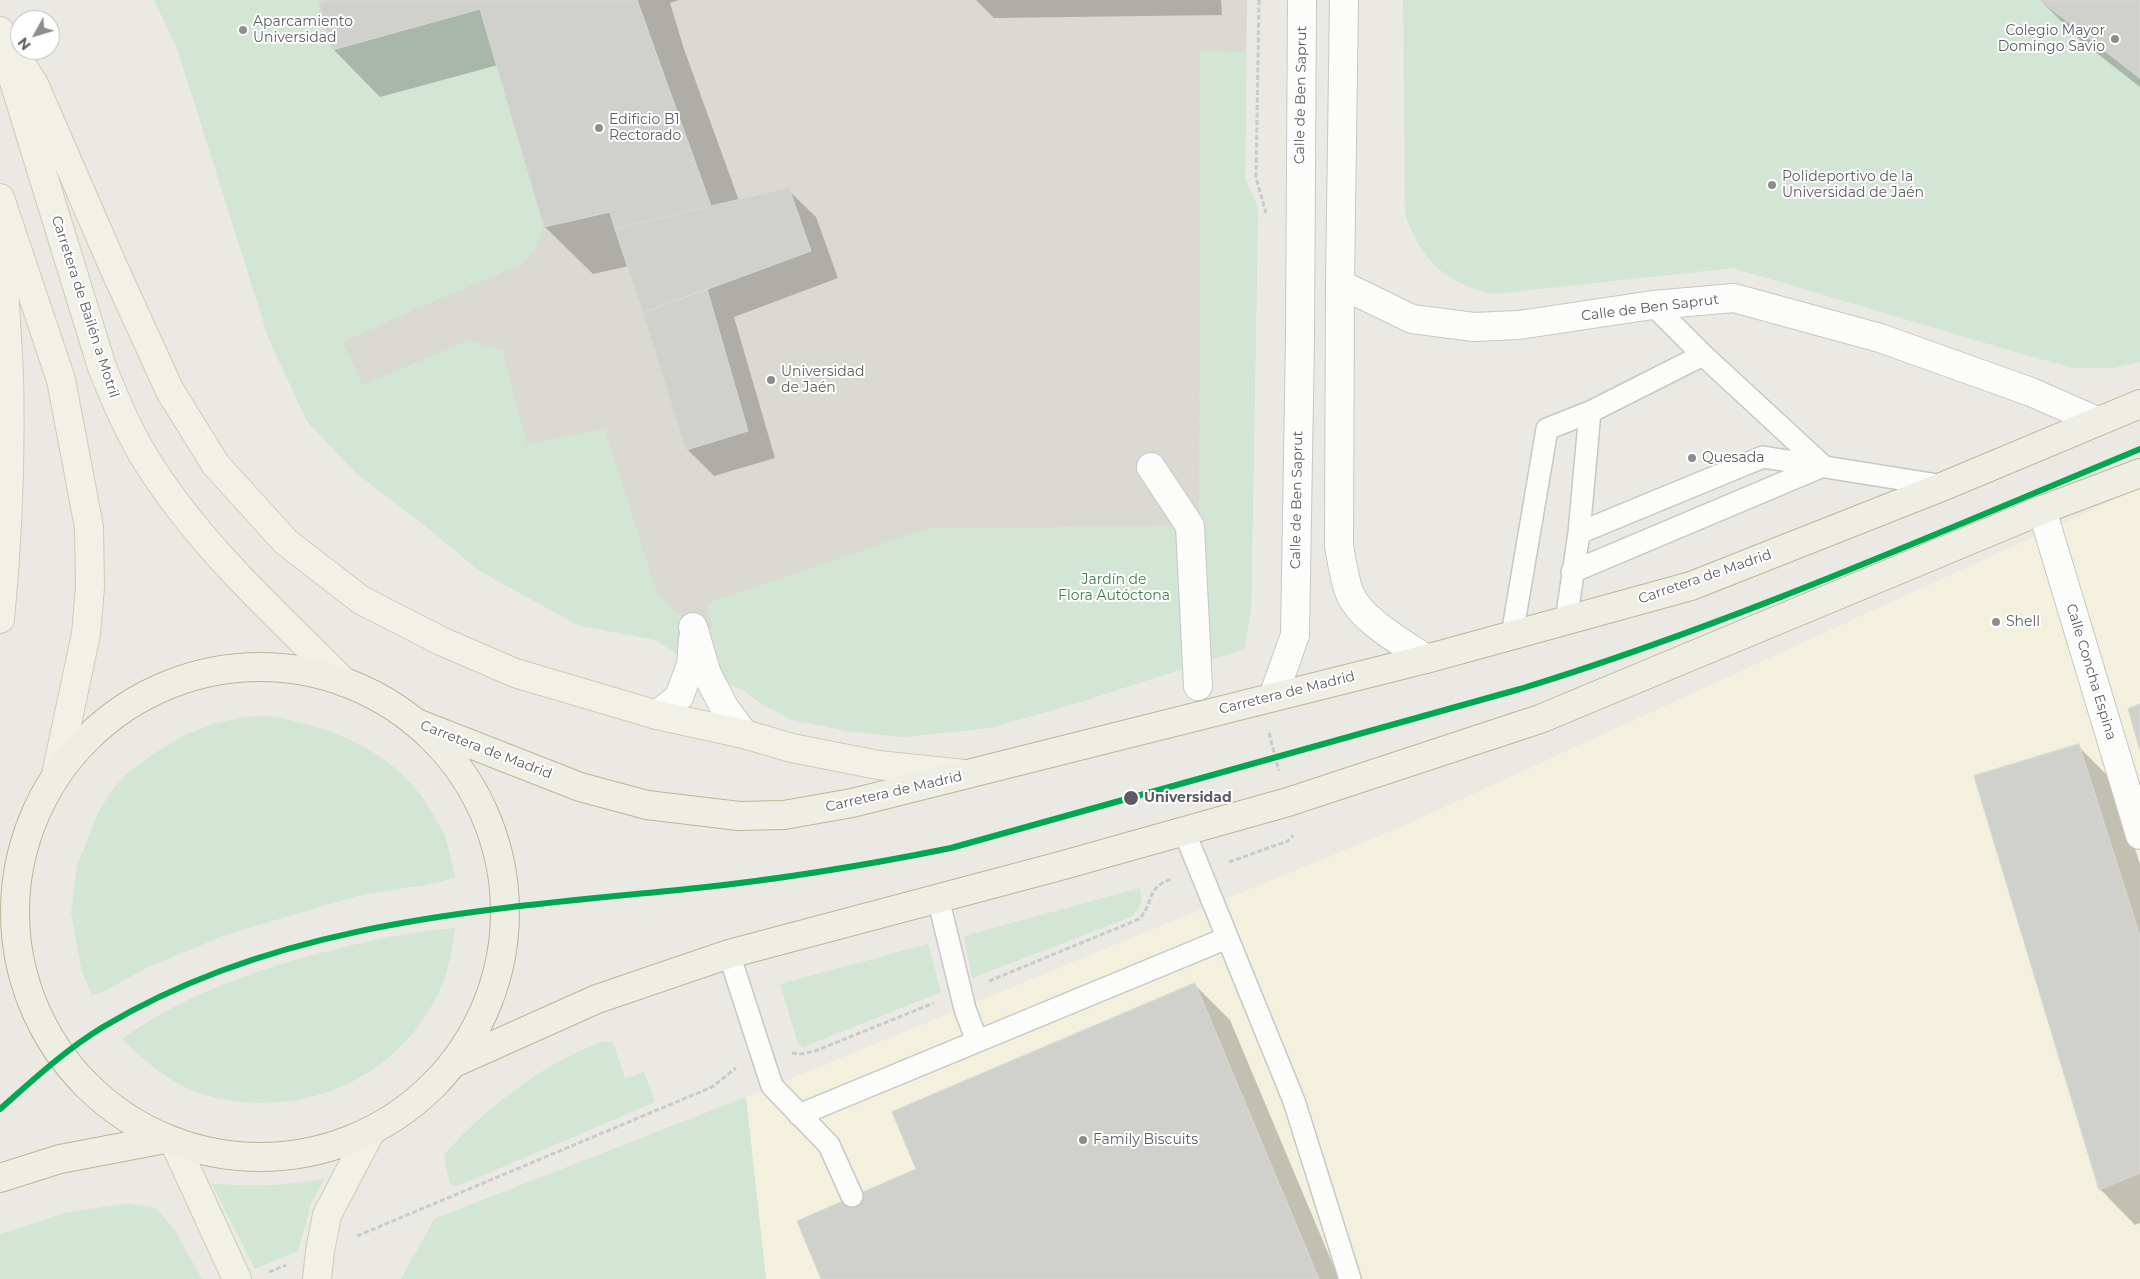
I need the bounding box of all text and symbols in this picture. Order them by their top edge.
north arrow [10,10,60,60]
place label: Aparcamiento Universidad [253,14,353,46]
place label: Colegio Mayor Domingo Savio [1998,23,2105,56]
marker: Aparcamiento Universidad [237,24,249,36]
street label: Calle de Ben Saprut [1291,26,1311,164]
marker: Colegio Mayor Domingo Savio [2109,33,2121,45]
text: N [14,34,35,54]
place label: Edificio B1 Rectorado [609,112,681,144]
marker: Edificio B1 Rectorado [593,122,605,134]
place label: Polideportivo de la Universidad de Jaén [1782,169,1924,202]
marker: Polideportivo de la Universidad de Jaén [1766,179,1778,191]
street label: Carretera de Bailén a Motril [48,214,122,400]
street label: Calle de Ben Saprut [1580,291,1720,325]
place label: Universidad de Jaén [781,364,865,397]
marker: Universidad de Jaén [765,374,777,386]
street label: Calle de Ben Saprut [1287,431,1307,569]
place label: Quesada [1702,450,1764,466]
marker: Quesada [1686,452,1698,464]
street label: Carretera de Madrid [1636,546,1774,608]
park label: Jardín de Flora Autóctona [1058,572,1170,604]
street label: Calle Concha Espina [2062,602,2120,742]
place label: Shell [2006,614,2040,630]
marker: Shell [1990,616,2002,628]
street label: Carretera de Madrid [1217,668,1357,718]
street label: Carretera de Madrid [418,717,554,783]
street label: Carretera de Madrid [824,768,964,816]
marker: Universidad [1122,789,1140,807]
place label: Universidad [1144,790,1232,806]
place label: Family Biscuits [1093,1132,1198,1148]
marker: Family Biscuits [1077,1134,1089,1146]

